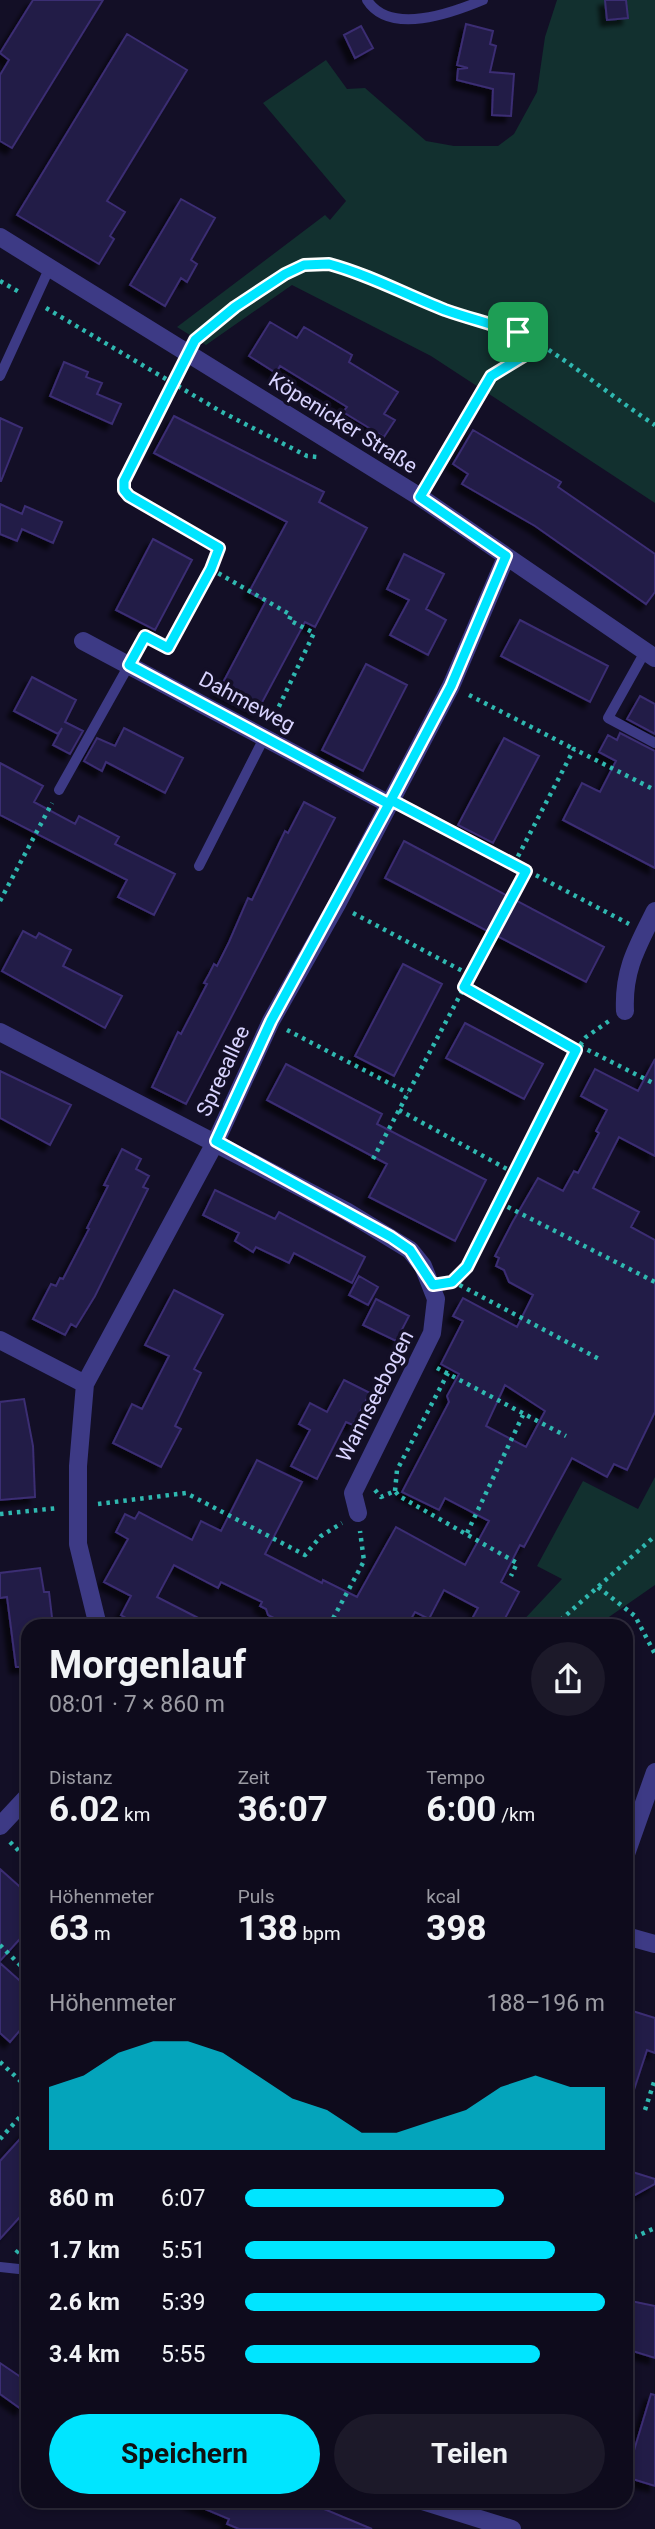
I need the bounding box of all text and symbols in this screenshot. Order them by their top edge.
pin [488,302,548,362]
icon: arrive [499,313,537,351]
street label: Köpenicker Straße [264,368,422,478]
street label: Dahmeweg [195,667,299,737]
street label: Spreeallee [192,1022,254,1120]
street label: Wannseebogen [332,1326,418,1466]
button: share [531,1642,605,1716]
text: Morgenlauf [49,1643,246,1687]
text: 08:01 · 7 × 860 m [49,1691,225,1718]
text: Distanz [49,1766,112,1789]
text: Zeit [238,1766,270,1789]
text: Tempo [426,1766,485,1789]
text: 6.02 [49,1789,119,1830]
text: 36:07 [238,1789,328,1830]
text: 6:00 [426,1789,496,1830]
text: km [119,1803,150,1826]
text: /km [496,1803,535,1826]
text: Höhenmeter [49,1885,154,1908]
text: Puls [238,1885,275,1908]
text: kcal [426,1885,461,1908]
text: 63 [49,1908,89,1949]
text: 138 [238,1908,298,1949]
text: 398 [426,1908,487,1949]
text: m [89,1922,111,1945]
text: bpm [298,1922,341,1945]
text: Höhenmeter [49,1990,176,2017]
text: 188–196 m [486,1990,605,2017]
text: 860 m [49,2185,114,2212]
text: 6:07 [161,2185,205,2212]
text: 1.7 km [49,2237,120,2264]
text: 5:51 [161,2237,205,2264]
text: 2.6 km [49,2289,120,2316]
text: 5:39 [161,2289,205,2316]
text: 3.4 km [49,2341,120,2368]
text: 5:55 [161,2341,205,2368]
button: Speichern [49,2414,320,2494]
button: Teilen [334,2414,605,2494]

